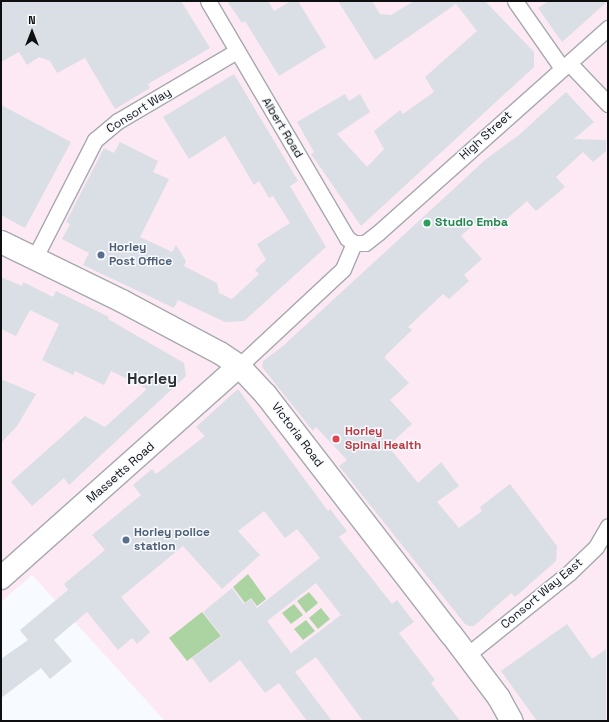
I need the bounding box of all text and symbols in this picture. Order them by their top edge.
north arrow [12,12,52,52]
text: N [28,13,36,27]
street label: Consort Way [104,85,174,137]
street label: Albert Road [258,95,306,161]
street label: High Street [457,109,515,163]
place label: Studio Emba [435,216,508,230]
marker: Studio Emba [422,218,432,228]
place label: Horley Post Office [109,241,172,269]
marker: Horley Post Office [96,250,106,260]
district label: Horley [127,369,177,389]
street label: Victoria Road [268,400,326,470]
place label: Horley Spinal Health [345,425,421,453]
marker: Horley Spinal Health [330,433,342,445]
street label: Massetts Road [84,440,158,506]
place label: Horley police station [134,526,210,554]
marker: Horley police station [121,535,131,545]
street label: Consort Way East [498,556,586,632]

